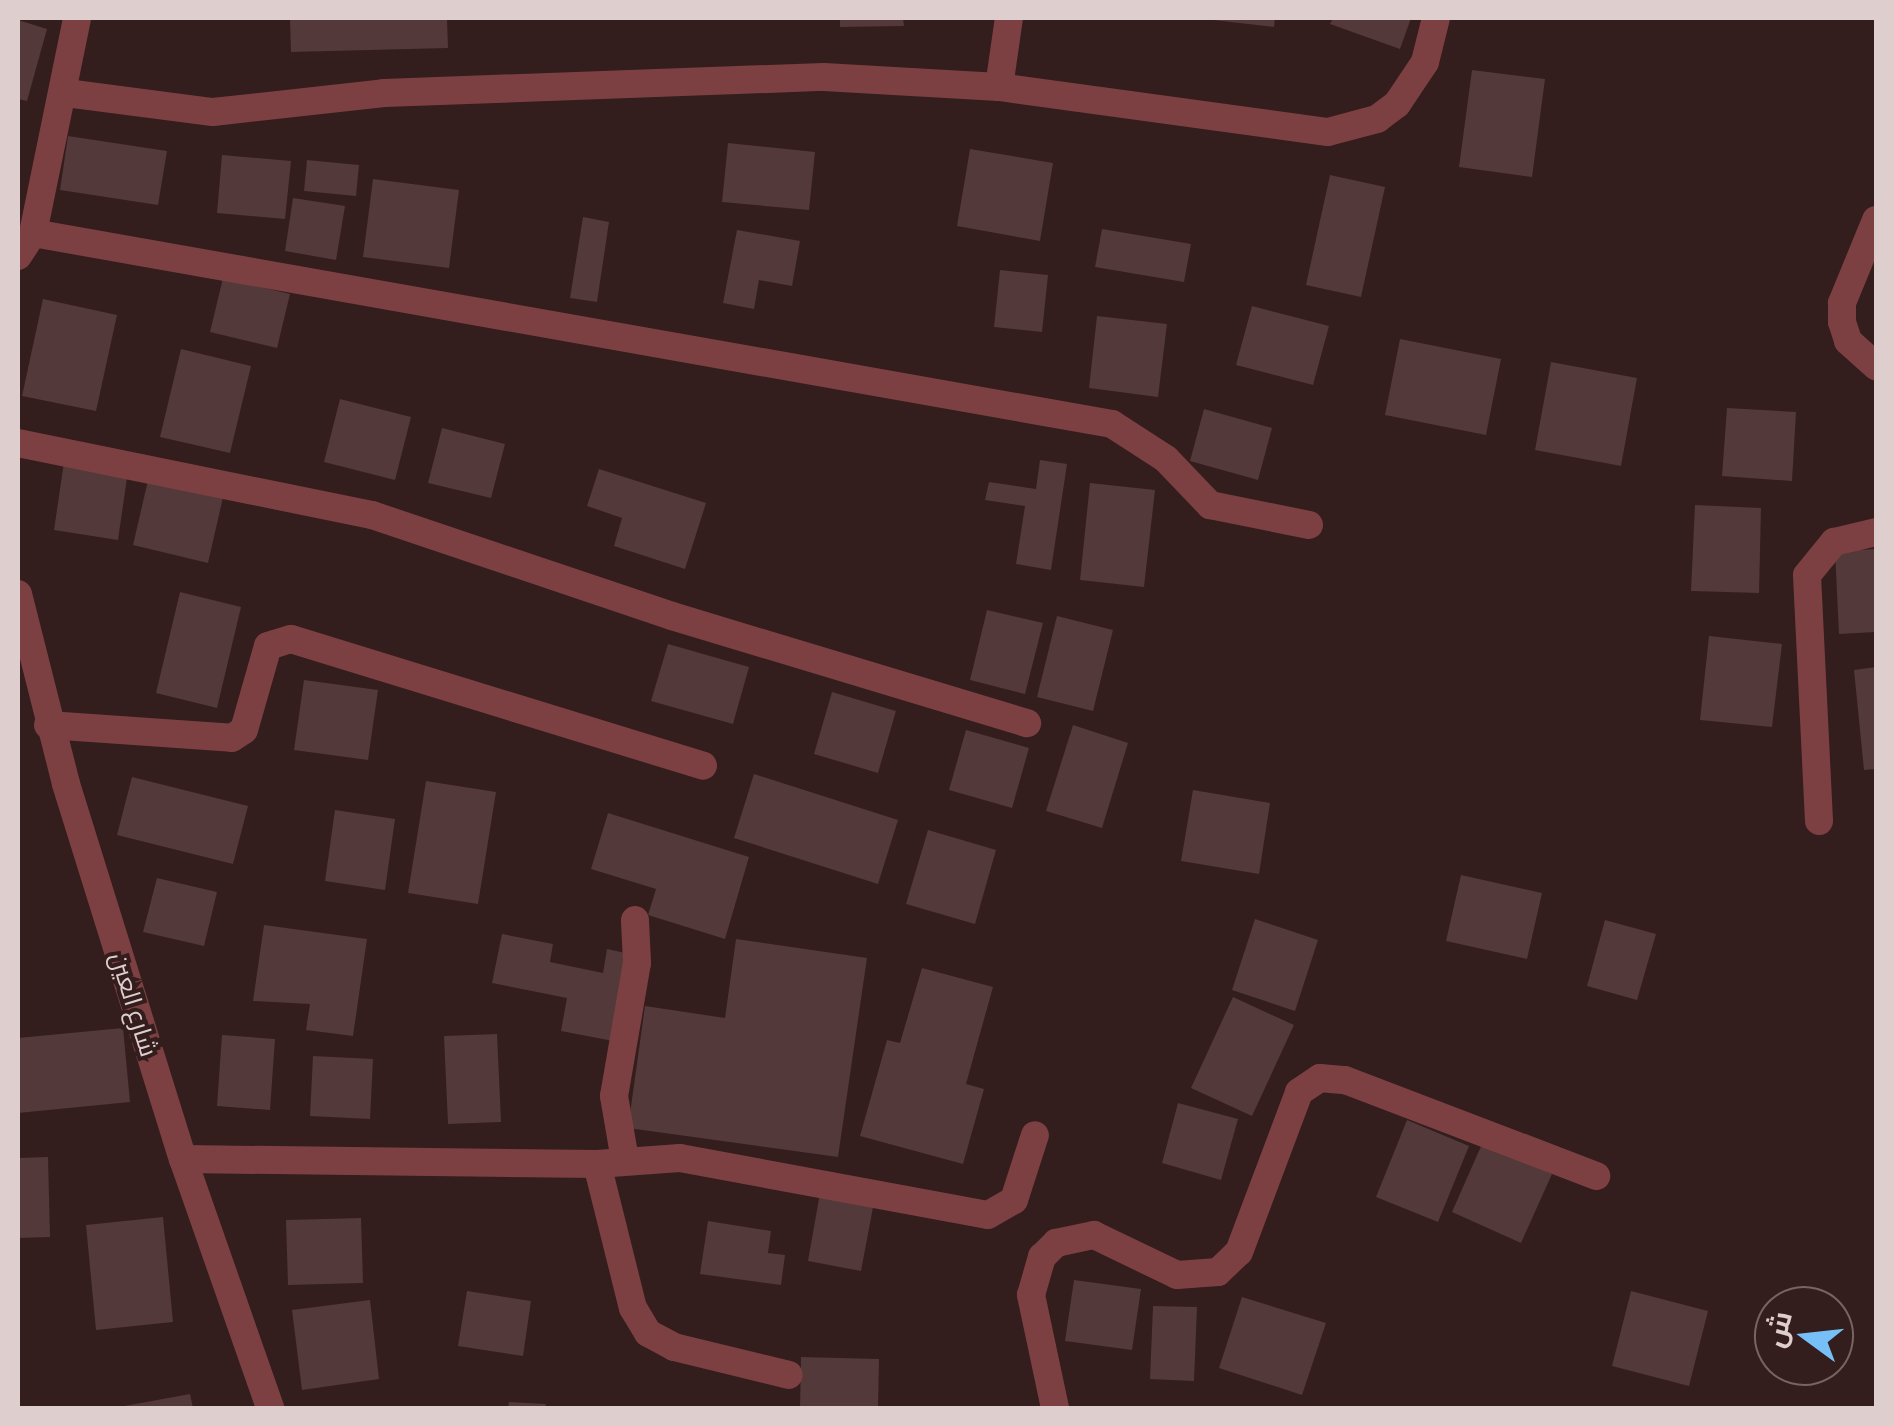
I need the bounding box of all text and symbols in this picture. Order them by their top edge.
street label: شارع العين [105,948,165,1060]
north arrow [1754,1286,1854,1386]
text: ش [1756,1307,1798,1351]

